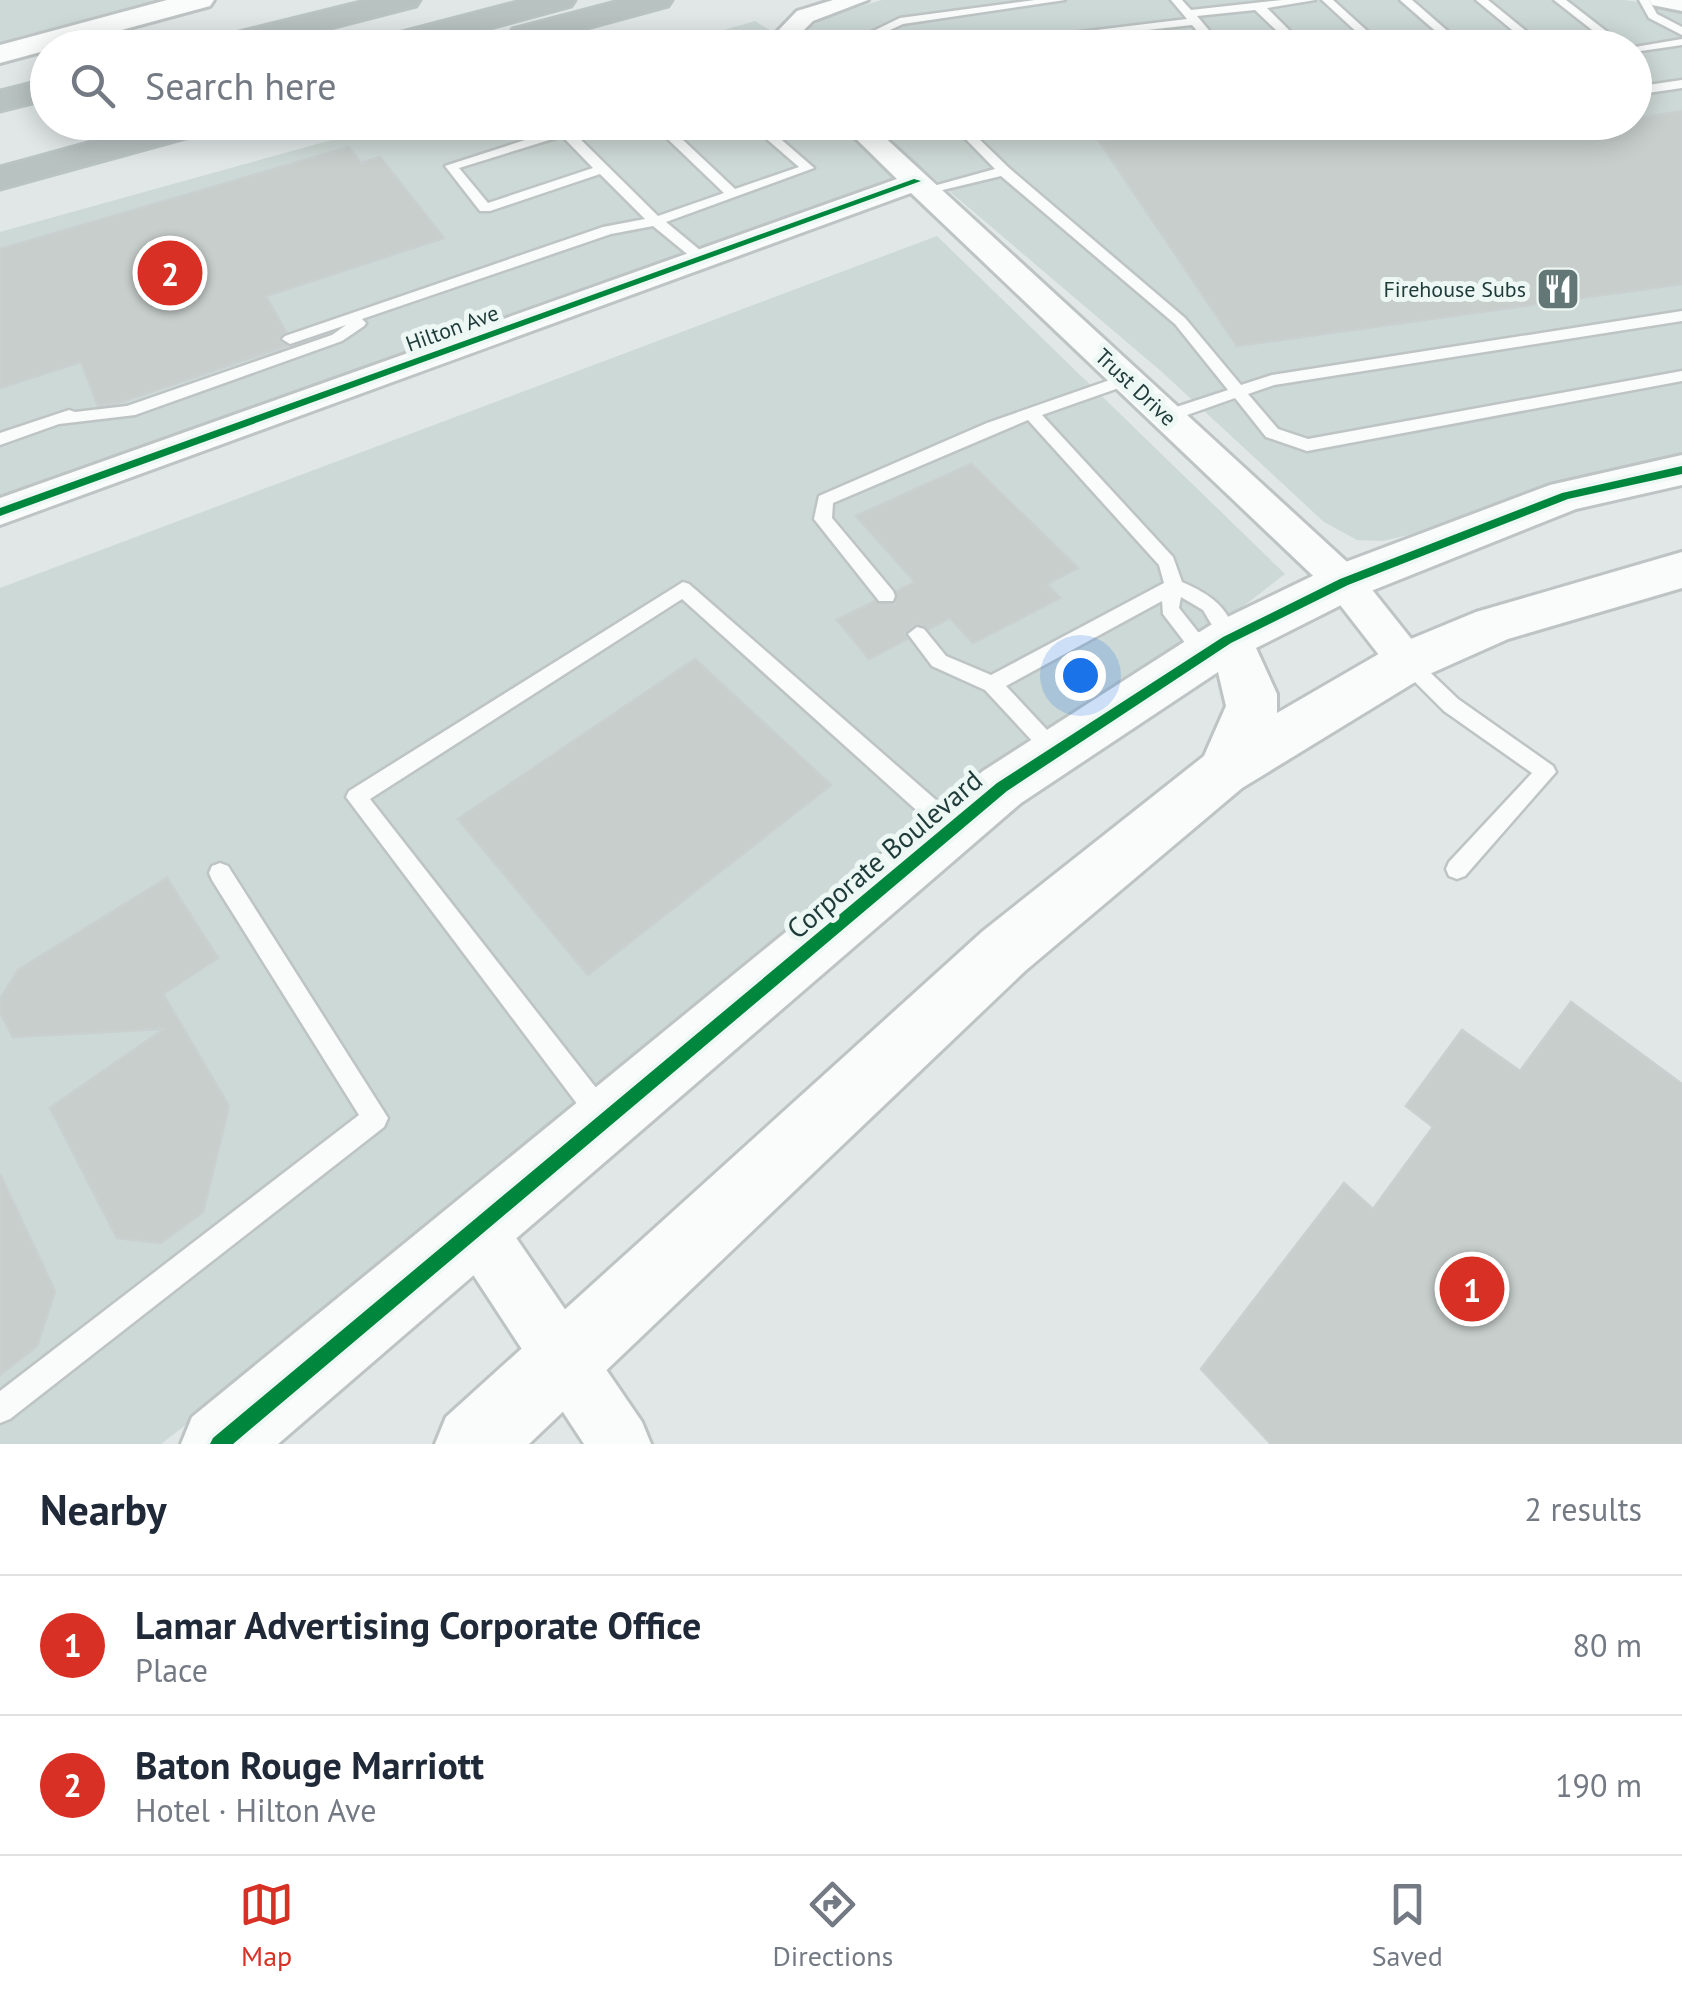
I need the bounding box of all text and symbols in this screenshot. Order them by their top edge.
search box [30,30,1652,140]
icon: search [65,58,120,113]
text: Search here [145,61,337,110]
pin: 2 [138,236,202,310]
restaurant icon: Firehouse Subs [1535,266,1581,312]
place label: Firehouse Subs [1383,275,1526,303]
street label: Hilton Ave [402,298,502,358]
street label: Trust Drive [1089,342,1183,432]
your location [1055,650,1106,701]
street label: Corporate Boulevard [779,761,989,947]
pin: 1 [1440,1252,1504,1326]
text: Nearby [40,1482,167,1537]
text: 2 results [1524,1488,1642,1530]
text: Lamar Advertising Corporate Office [135,1600,701,1649]
text: 1 [63,1624,82,1666]
text: 80 m [1573,1624,1642,1666]
text: Place [135,1649,208,1691]
text: Baton Rouge Marriott [135,1740,484,1789]
text: 2 [63,1764,82,1806]
text: 190 m [1555,1764,1642,1806]
text: Hotel · Hilton Ave [135,1789,376,1831]
tab: Map [239,1877,294,1974]
tab: Directions [772,1877,893,1974]
tab: Saved [1372,1877,1443,1974]

